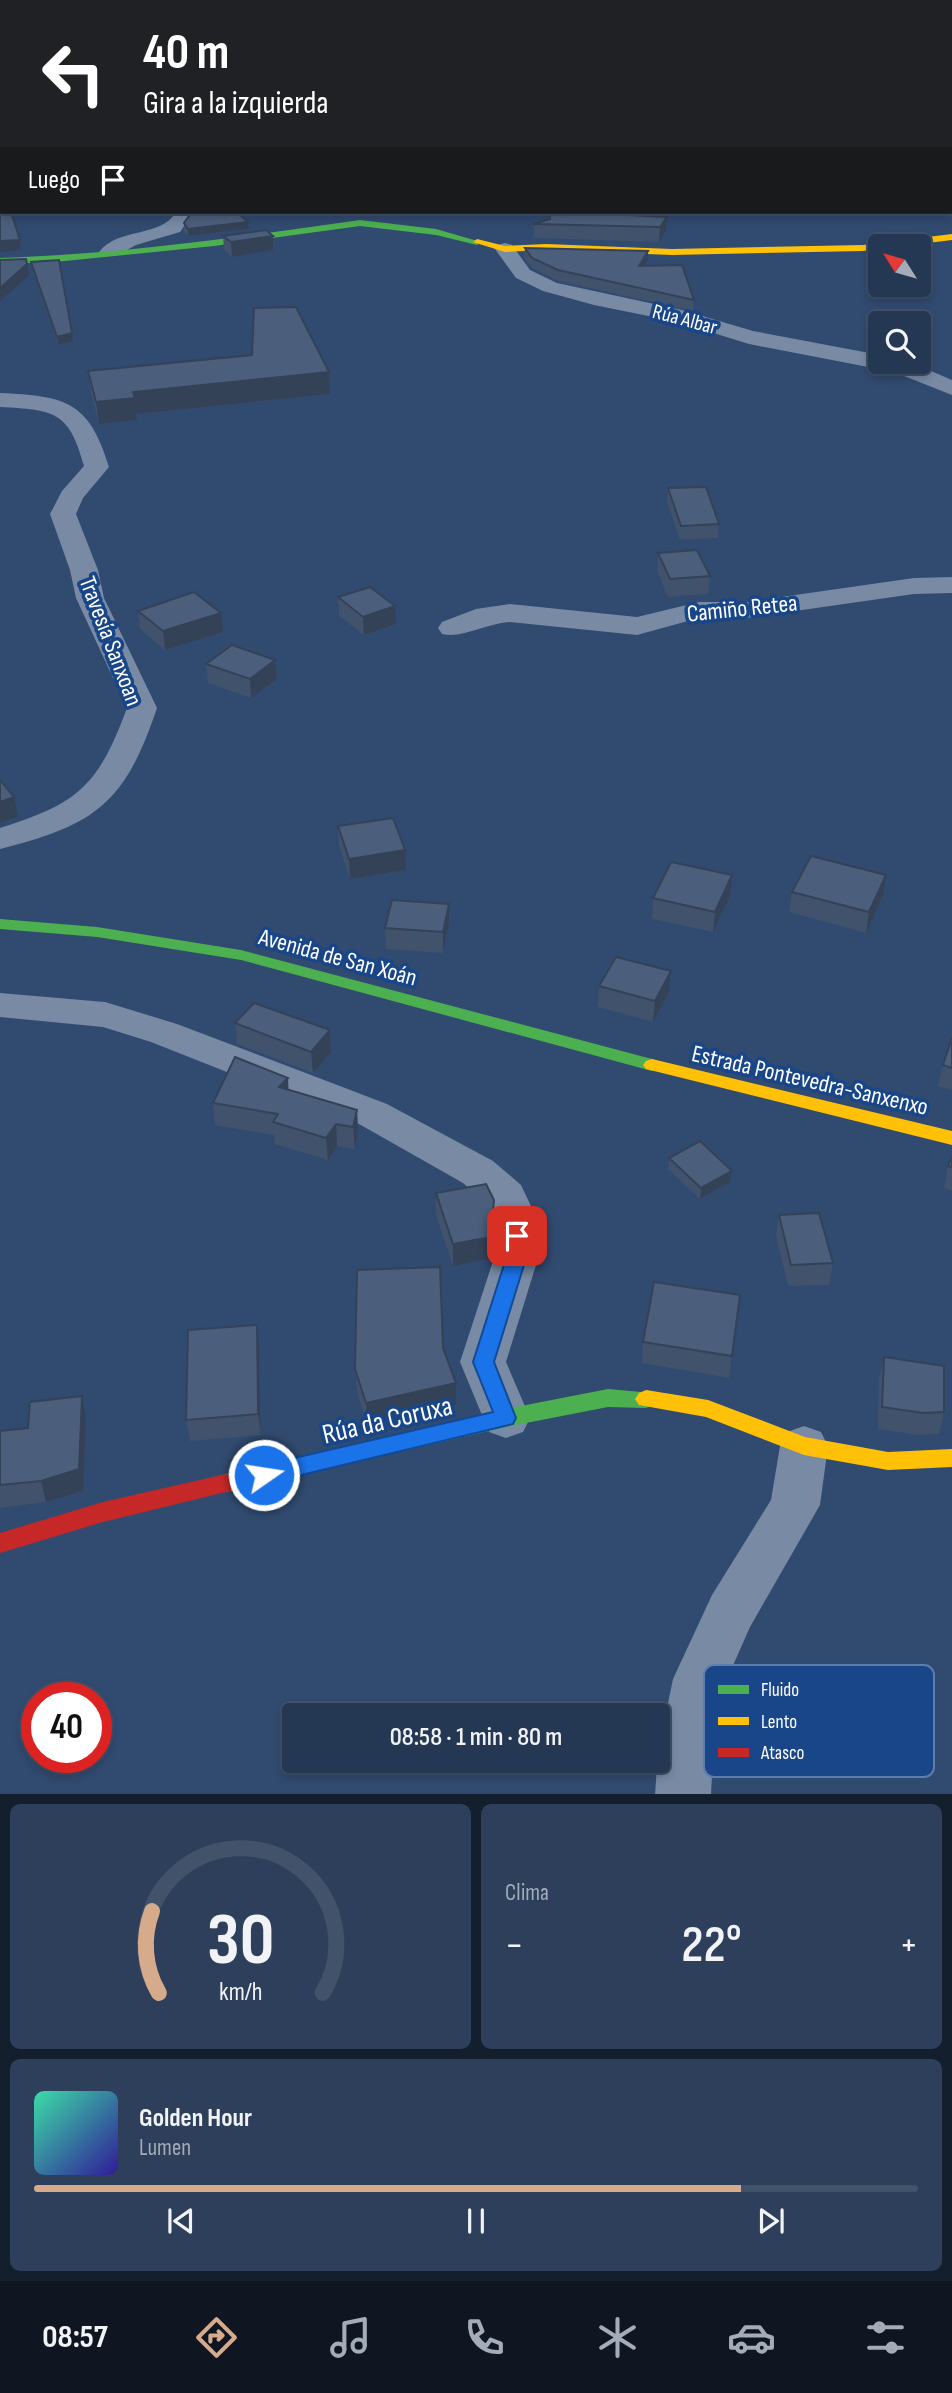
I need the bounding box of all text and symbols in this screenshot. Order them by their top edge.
text: 40 m [143,24,229,83]
icon: left [28,28,119,119]
text: Gira a la izquierda [143,84,329,123]
icon: arrive [94,161,132,199]
text: Luego [28,165,80,196]
north arrow [868,234,931,298]
map controls [868,234,931,374]
street label: Rúa Albar [650,299,720,340]
button: search [868,311,931,374]
street label: Travesía Sanxoan [73,572,148,710]
street label: Camiño Retea [685,588,799,629]
street label: Avenida de San Xoán [255,922,420,993]
street label: Estrada Pontevedra-Sanxenxo [689,1039,931,1122]
pin [487,1206,547,1266]
icon: arrive [498,1217,536,1255]
street label: Rúa da Coruxa [319,1389,456,1451]
position arrow [227,1438,301,1512]
legend [704,1665,934,1777]
text: Fluido [761,1679,799,1702]
speed limit sign: 40 [21,1682,112,1773]
text: Lento [761,1711,797,1734]
text: 08:58 · 1 min · 80 m [390,1722,562,1753]
text: Atasco [760,1742,804,1765]
text: Clima [505,1879,549,1907]
text: 30 [207,1897,274,1985]
text: 22° [681,1914,742,1977]
text: − [505,1923,524,1968]
text: + [899,1923,918,1968]
text: km/h [219,1976,262,2007]
text: Golden Hour [139,2103,252,2134]
text: Lumen [139,2134,191,2162]
icon: previous [162,2202,200,2240]
icon: pause [457,2202,495,2240]
icon: next [752,2202,790,2240]
icon: directions [192,2313,241,2362]
icon: music [326,2313,375,2362]
icon: phone [460,2313,509,2362]
icon: climate [593,2313,642,2362]
icon: car [727,2313,776,2362]
icon: filters [861,2313,910,2362]
text: 08:57 [42,2318,108,2357]

